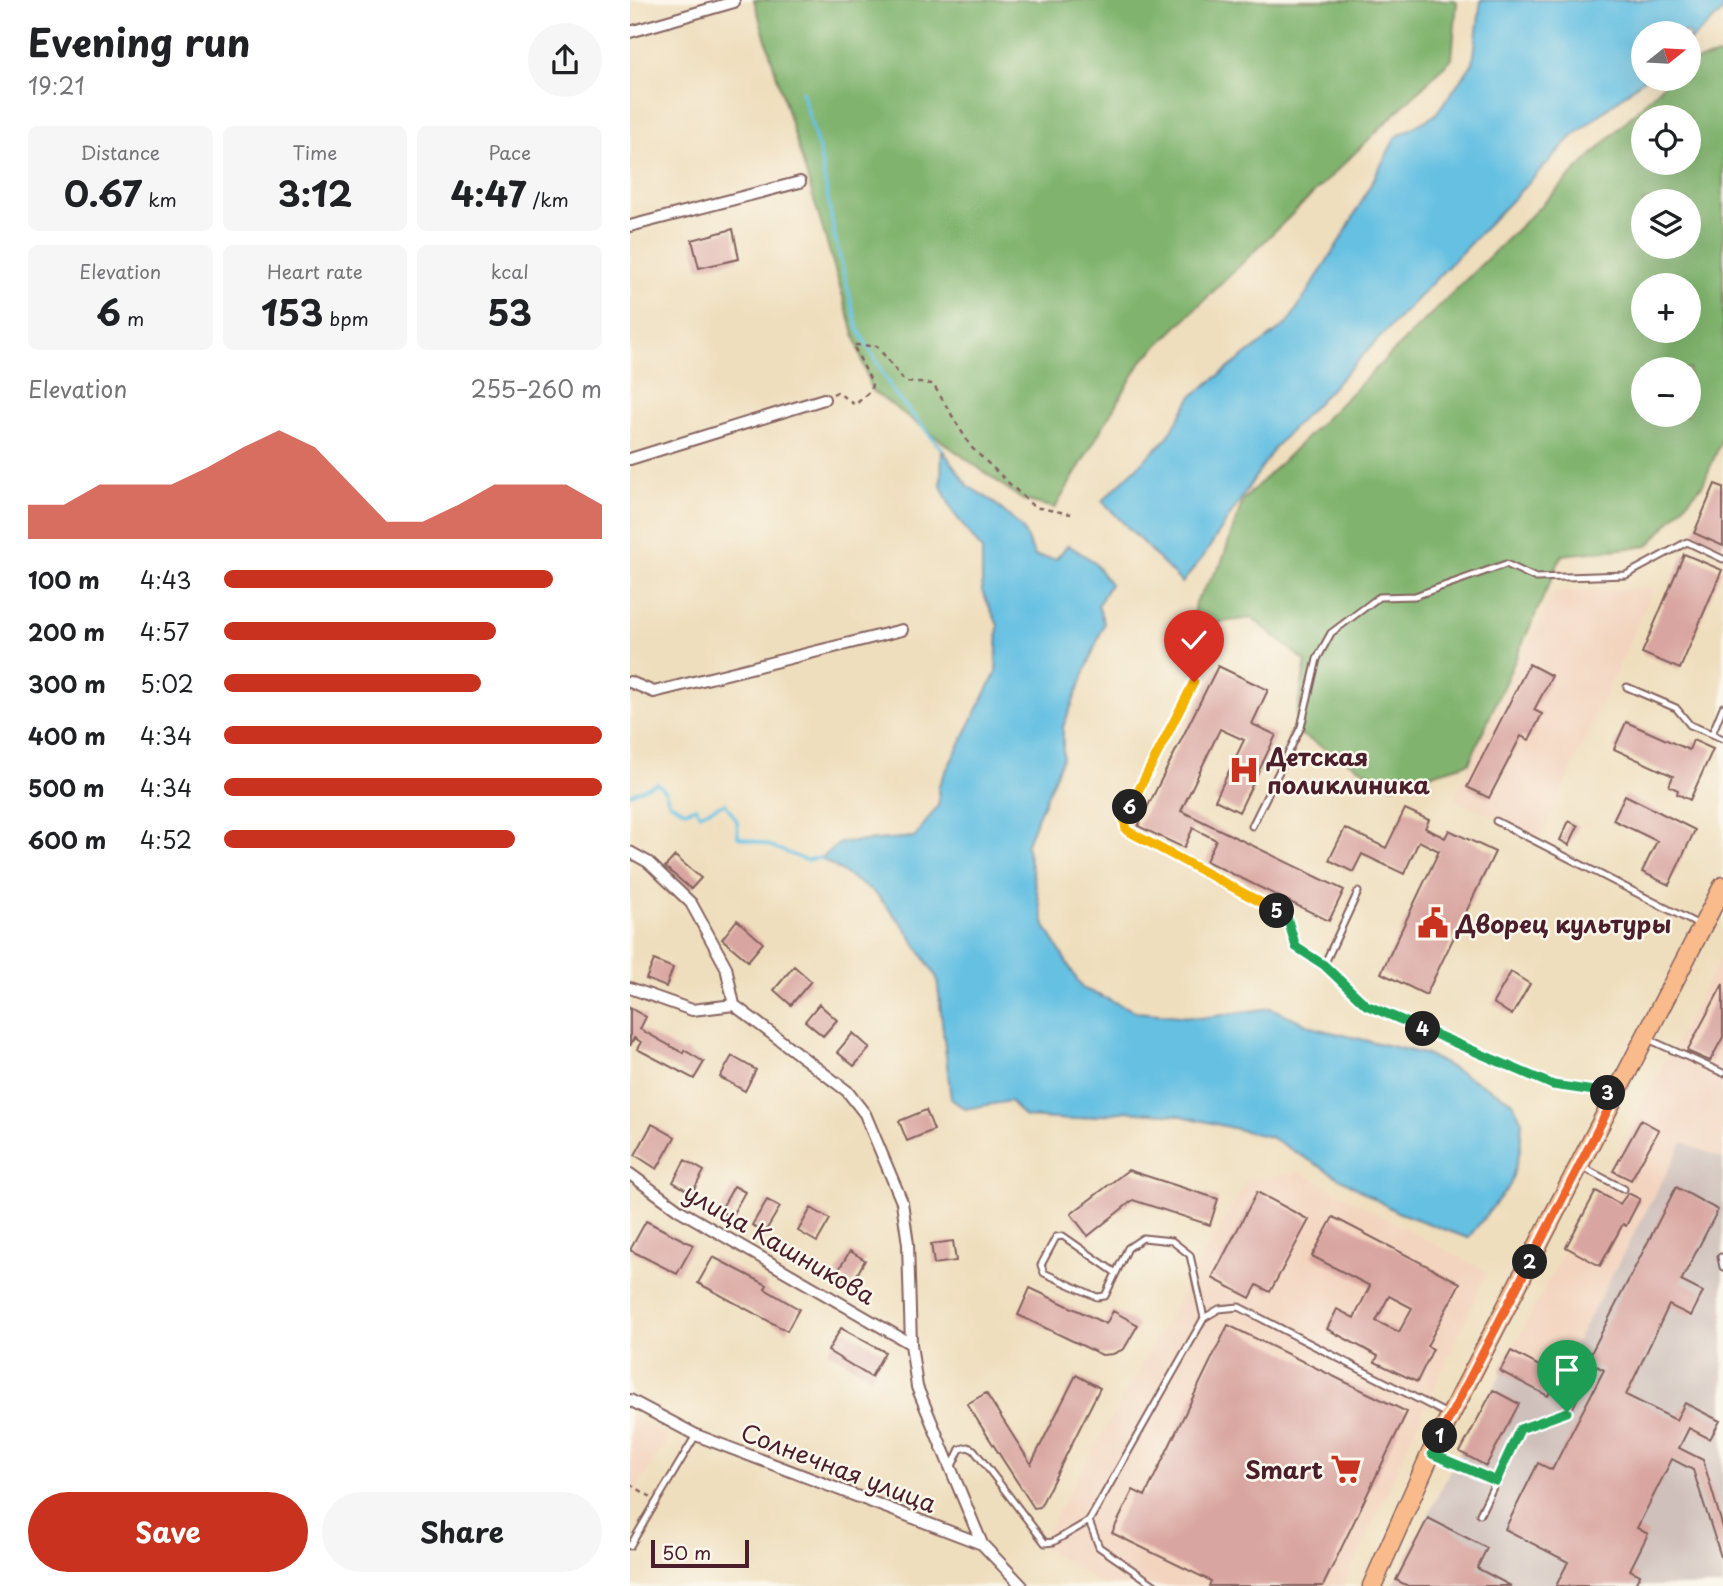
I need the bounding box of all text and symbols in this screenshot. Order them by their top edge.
text: Evening run [28,13,250,70]
north arrow [1631,21,1701,91]
map controls [1631,21,1701,427]
button: share [528,23,602,97]
text: 19:21 [28,68,85,103]
button: locate [1631,105,1701,175]
text: Distance [80,138,160,166]
text: Time [293,138,337,166]
text: Pace [488,138,531,166]
text: 0.67 [64,166,142,219]
text: 3:12 [278,166,352,219]
text: 4:47 [450,166,526,219]
text: km [142,185,177,213]
text: /km [526,185,569,213]
button: layers [1631,189,1701,259]
text: Elevation [79,257,161,285]
text: Heart rate [267,257,363,285]
text: kcal [491,257,529,285]
button: + [1631,273,1701,343]
text: 6 [96,285,121,338]
text: 153 [261,285,323,338]
text: 53 [487,285,532,338]
text: m [121,304,144,332]
text: bpm [323,304,369,332]
button: − [1631,357,1701,427]
text: Elevation [28,371,127,406]
text: 255–260 m [471,371,602,406]
text: 100 m [28,562,100,597]
text: 4:43 [140,562,192,597]
pin [1164,610,1224,682]
text: 200 m [28,614,105,649]
text: 4:57 [140,614,189,649]
icon: check [1175,621,1213,659]
text: 300 m [28,666,106,701]
text: 5:02 [140,666,194,701]
text: 400 m [28,718,106,753]
text: 4:34 [140,718,192,753]
place label: Детская поликлиника [1266,738,1430,802]
hospital icon: Детская поликлиника [1227,753,1261,787]
text: 500 m [28,770,105,805]
text: 4:34 [140,770,192,805]
pin: 6 [1112,790,1148,824]
text: 6 [1123,792,1136,820]
text: 600 m [28,822,106,857]
text: 4:52 [140,822,192,857]
pin: 5 [1260,894,1294,928]
text: 5 [1270,896,1283,924]
place label: Дворец культуры [1455,905,1671,941]
public building icon: Дворец культуры [1416,906,1450,940]
pin: 4 [1406,1012,1440,1046]
text: 4 [1416,1014,1429,1042]
pin: 3 [1590,1076,1626,1110]
text: 3 [1601,1078,1614,1106]
street label: улица Кашникова [678,1173,883,1313]
pin: 2 [1513,1244,1548,1280]
text: 2 [1523,1247,1536,1275]
pin [1537,1340,1597,1412]
icon: arrive [1548,1351,1586,1389]
street label: Солнечная улица [736,1413,942,1521]
pin: 1 [1422,1418,1458,1454]
text: 1 [1435,1421,1444,1449]
place label: Smart [1245,1451,1323,1487]
supermarket icon: Smart [1329,1452,1363,1486]
button: Save [28,1492,308,1572]
button: Share [322,1492,602,1572]
scale bar [651,1537,749,1569]
text: 50 m [662,1538,711,1566]

